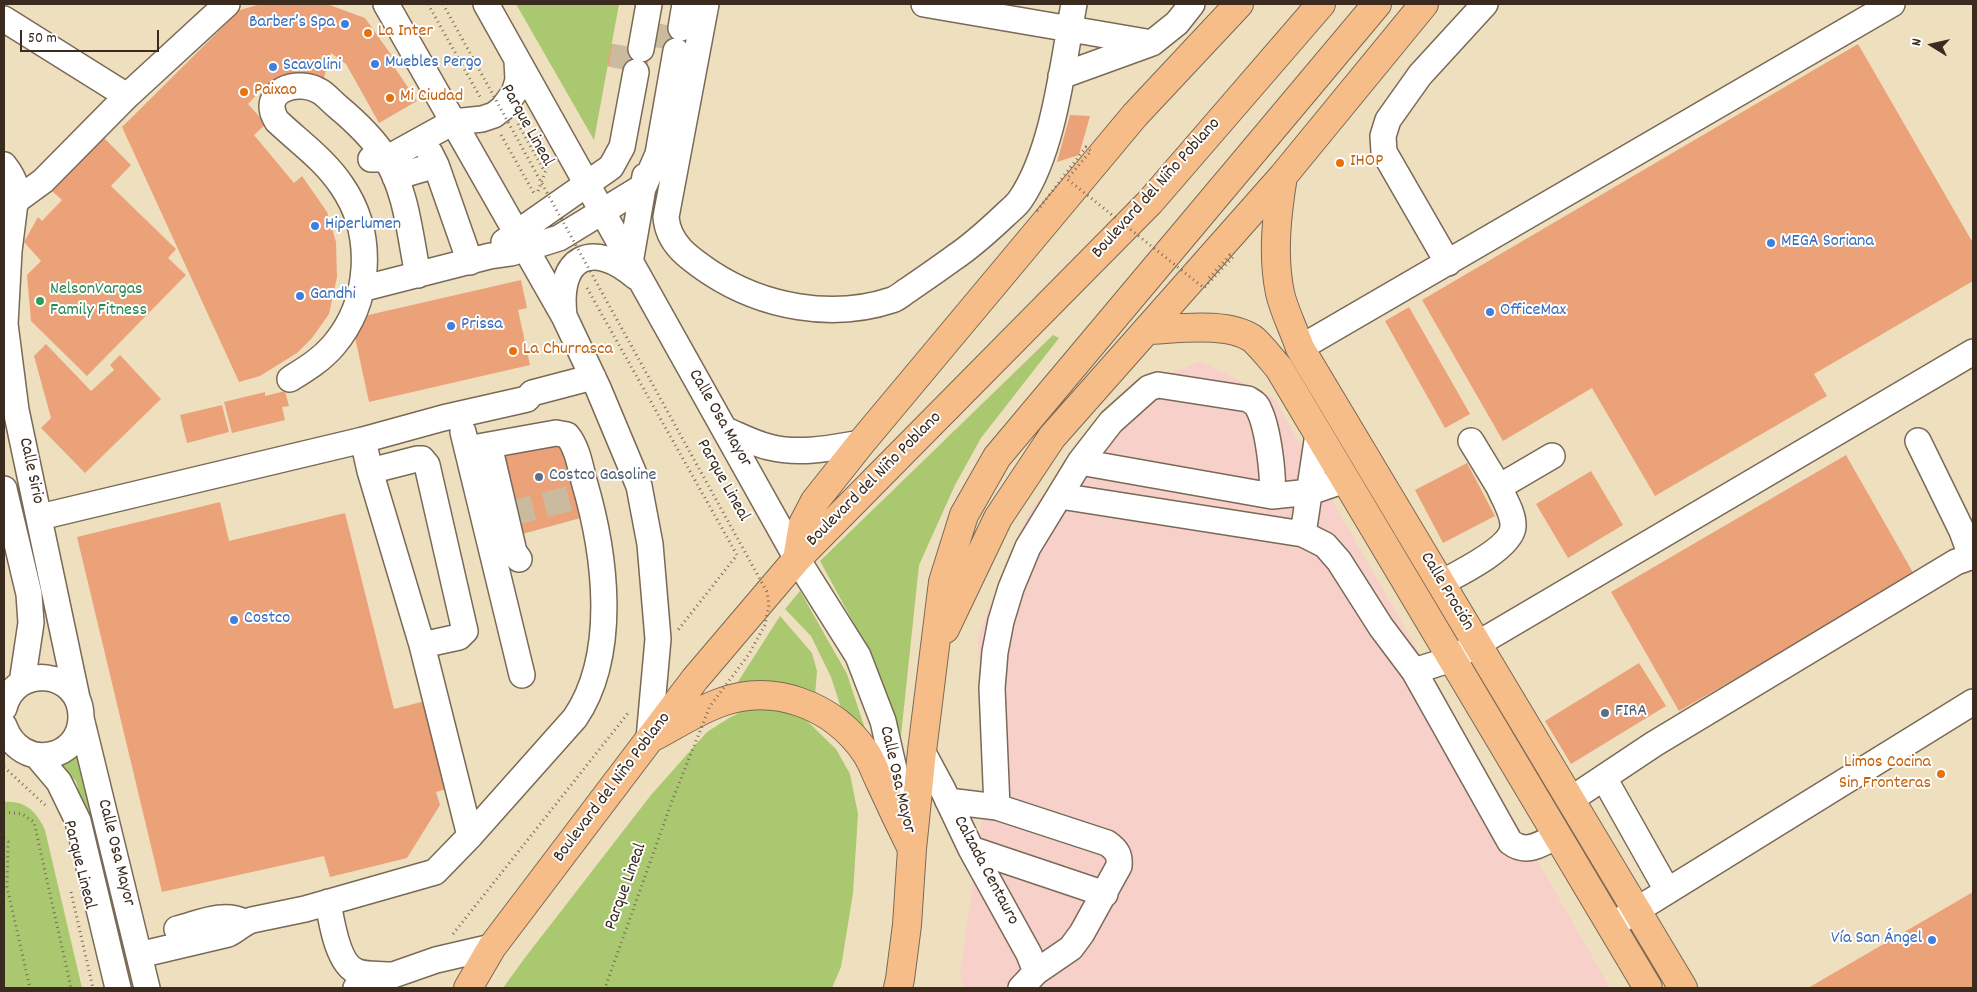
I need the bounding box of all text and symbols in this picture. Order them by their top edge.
place label: Barber’s Spa [249,13,335,35]
marker: Barber’s Spa [339,18,351,30]
scale bar [22,20,161,52]
north arrow [1907,20,1957,70]
place label: La Inter [378,22,433,44]
marker: La Inter [362,27,374,39]
text: 50 m [28,28,57,50]
text: N [1907,37,1928,48]
place label: Muebles Pergo [385,53,482,75]
place label: Scavolini [283,56,341,78]
marker: Muebles Pergo [369,58,381,70]
marker: Scavolini [267,61,279,73]
place label: Paixao [254,81,297,103]
street label: Parque Lineal [495,81,557,171]
marker: Paixao [238,86,250,98]
place label: Mi Ciudad [400,87,463,109]
marker: Mi Ciudad [384,92,396,104]
street label: Boulevard del Niño Poblano [1088,114,1226,264]
place label: IHOP [1350,152,1383,174]
marker: IHOP [1334,157,1346,169]
place label: Hiperlumen [325,215,401,237]
marker: Hiperlumen [309,220,321,232]
place label: MEGA Soriana [1781,232,1874,254]
marker: MEGA Soriana [1765,237,1777,249]
place label: NelsonVargas Family Fitness [50,280,147,322]
place label: Gandhi [310,285,356,307]
marker: Gandhi [294,290,306,302]
marker: NelsonVargas Family Fitness [34,295,46,307]
place label: OfficeMax [1500,301,1566,323]
marker: OfficeMax [1484,306,1496,318]
place label: Prissa [461,315,503,337]
marker: Prissa [445,320,457,332]
place label: La Churrasca [523,340,613,362]
marker: La Churrasca [507,345,519,357]
street label: Calle Osa Mayor [682,366,756,472]
street label: Boulevard del Niño Poblano [803,408,947,552]
street label: Calle Sirio [12,436,48,506]
street label: Parque Lineal [691,436,753,526]
place label: Costco Gasoline [549,466,656,488]
marker: Costco Gasoline [533,471,545,483]
street label: Calle Proción [1414,549,1478,635]
place label: Costco [244,609,290,631]
marker: Costco [228,614,240,626]
place label: FIRA [1615,702,1647,724]
marker: FIRA [1599,707,1611,719]
street label: Boulevard del Niño Poblano [550,709,676,867]
street label: Calle Osa Mayor [873,724,919,836]
place label: Limos Cocina Sin Fronteras [1839,753,1931,796]
marker: Limos Cocina Sin Fronteras [1935,768,1947,780]
street label: Calle Osa Mayor [91,797,139,909]
street label: Calzada Centauro [947,813,1023,929]
street label: Parque Lineal [57,818,99,912]
street label: Parque Lineal [601,841,653,933]
place label: Vía San Ángel [1831,929,1922,951]
marker: Vía San Ángel [1926,934,1938,946]

